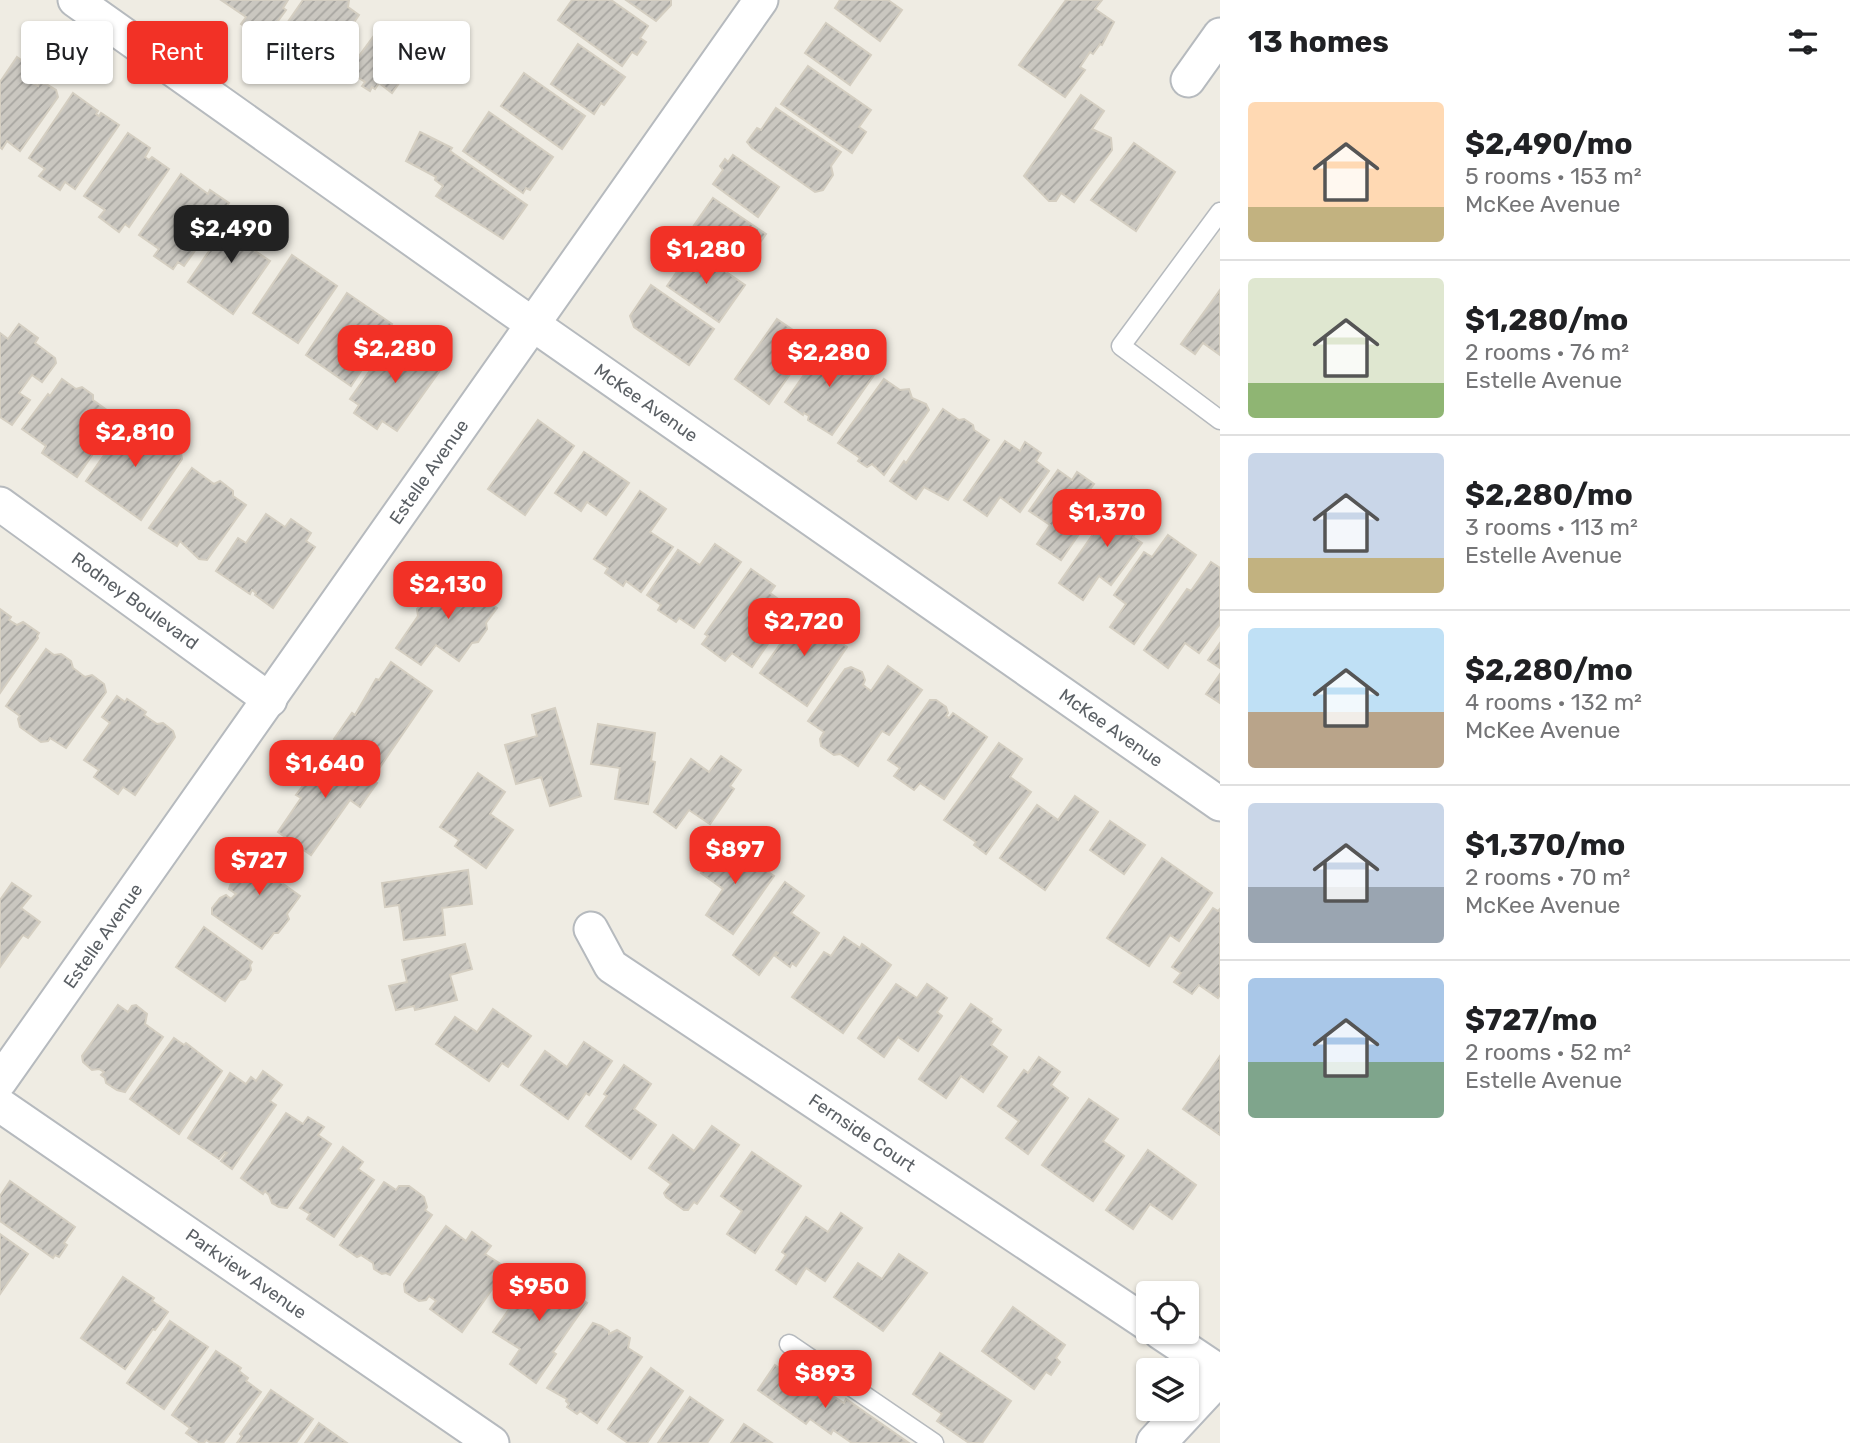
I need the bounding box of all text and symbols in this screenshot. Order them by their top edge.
chip: Buy [21,21,113,84]
chip: Rent [127,21,228,84]
chip: Filters [242,21,359,84]
chip: New [373,21,470,84]
icon: filters [1784,23,1822,61]
text: 13 homes [1248,24,1389,60]
text: $2,490/mo [1465,126,1632,162]
icon: home [1304,130,1388,214]
text: 5 rooms · 153 m² [1465,162,1642,190]
text: McKee Avenue [1465,190,1620,218]
pin: $2,490 [174,205,288,265]
text: $2,490 [190,214,272,242]
pin: $1,280 [649,226,763,286]
text: $1,280 [666,235,746,263]
text: $1,280/mo [1465,302,1628,338]
icon: home [1304,306,1388,390]
pin: $2,280 [338,326,452,385]
pin: $2,280 [772,330,886,389]
text: $2,280 [354,334,436,362]
text: $2,280 [788,338,870,366]
text: 2 rooms · 76 m² [1465,338,1629,366]
street label: McKee Avenue [590,359,702,447]
text: Estelle Avenue [1465,366,1622,394]
pin: $2,810 [78,410,192,469]
street label: Estelle Avenue [385,415,473,529]
text: $2,810 [95,418,175,446]
text: $2,280/mo [1465,477,1633,513]
icon: home [1304,481,1388,565]
pin: $1,370 [1050,490,1164,549]
text: $1,370 [1068,498,1146,526]
text: 3 rooms · 113 m² [1465,513,1638,541]
text: Estelle Avenue [1465,541,1622,569]
street label: Rodney Boulevard [67,548,203,654]
pin: $2,130 [391,562,505,621]
text: $2,130 [409,570,487,598]
pin: $2,720 [747,598,861,658]
text: $2,720 [764,607,844,635]
text: $2,280/mo [1465,652,1633,688]
icon: home [1304,656,1388,740]
street label: McKee Avenue [1055,684,1167,772]
text: 4 rooms · 132 m² [1465,688,1642,716]
text: McKee Avenue [1465,716,1620,744]
pin: $1,640 [268,740,382,800]
text: $1,640 [285,749,365,777]
pin: $897 [694,826,776,886]
text: $1,370/mo [1465,827,1625,863]
icon: home [1304,831,1388,915]
text: $897 [706,835,764,863]
pin: $727 [218,838,300,897]
text: $727 [231,846,287,874]
text: 2 rooms · 70 m² [1465,863,1630,891]
street label: Estelle Avenue [59,879,147,993]
text: McKee Avenue [1465,891,1620,919]
text: $727/mo [1465,1002,1597,1038]
icon: home [1304,1006,1388,1090]
text: 2 rooms · 52 m² [1465,1038,1631,1066]
text: Estelle Avenue [1465,1066,1622,1094]
street label: Fernside Court [804,1089,920,1177]
street label: Parkview Avenue [181,1224,311,1324]
pin: $950 [498,1264,580,1323]
text: $950 [509,1272,569,1300]
map controls [1136,1281,1199,1421]
button: locate [1136,1281,1199,1344]
pin: $893 [784,1350,866,1410]
button: layers [1136,1358,1199,1421]
text: $893 [795,1359,855,1387]

